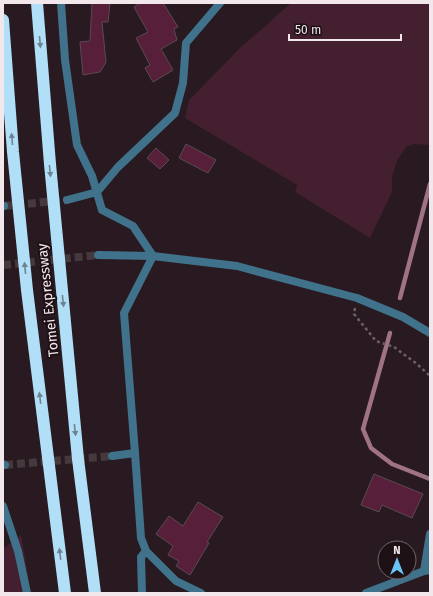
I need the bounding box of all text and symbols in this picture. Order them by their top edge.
scale bar [289,16,401,42]
text: 50 m [295,23,321,37]
one-way arrow [36,36,43,48]
one-way arrow [9,133,16,145]
one-way arrow [47,165,54,177]
street label: Tomei Expressway [34,242,62,358]
one-way arrow [21,262,28,275]
one-way arrow [60,295,66,307]
one-way arrow [37,392,43,404]
one-way arrow [72,424,79,436]
north arrow [377,540,417,580]
text: N [393,544,401,557]
one-way arrow [57,548,63,560]

